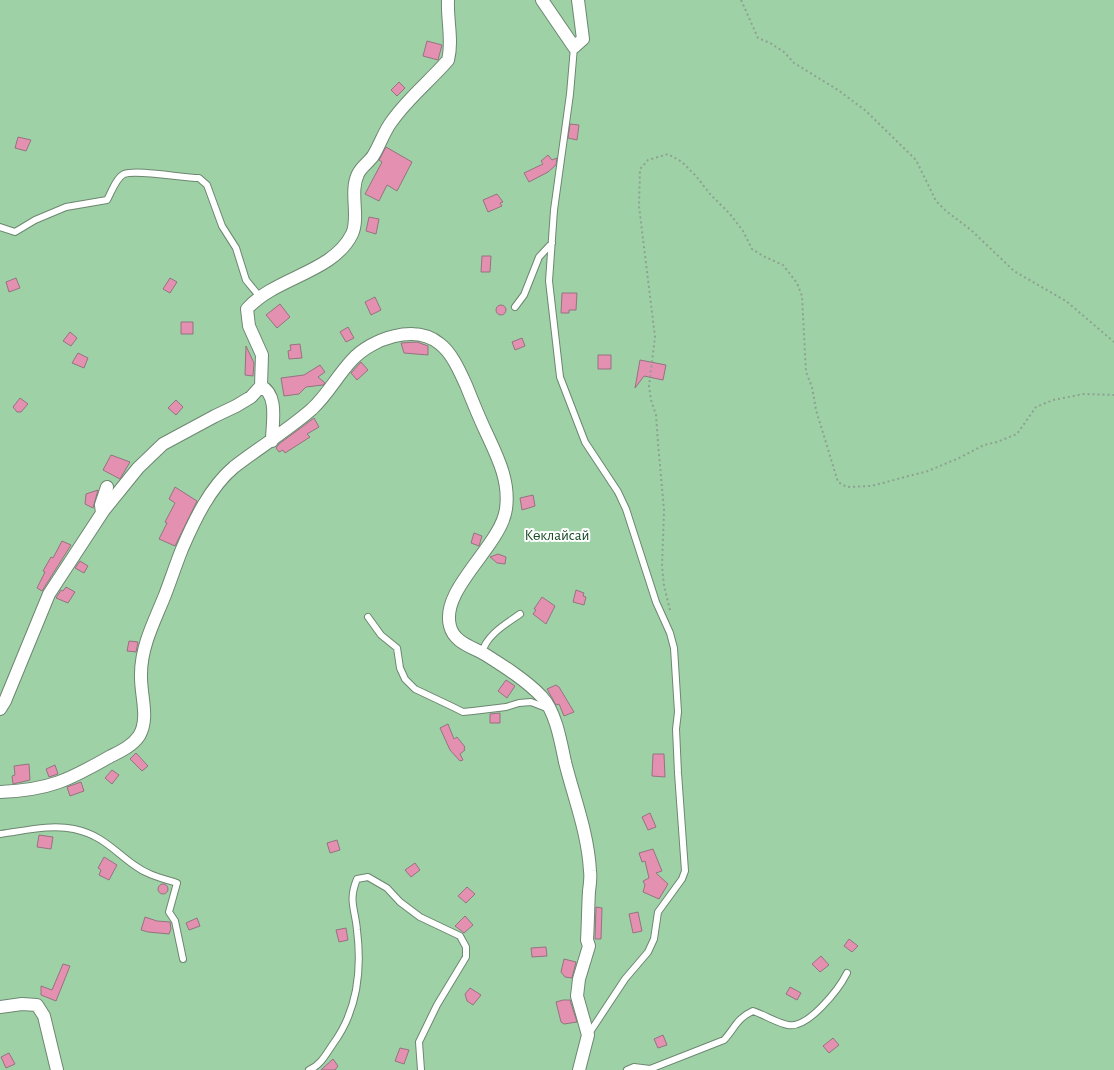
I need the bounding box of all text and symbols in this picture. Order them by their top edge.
park label: Көклайсай [525,528,589,543]

